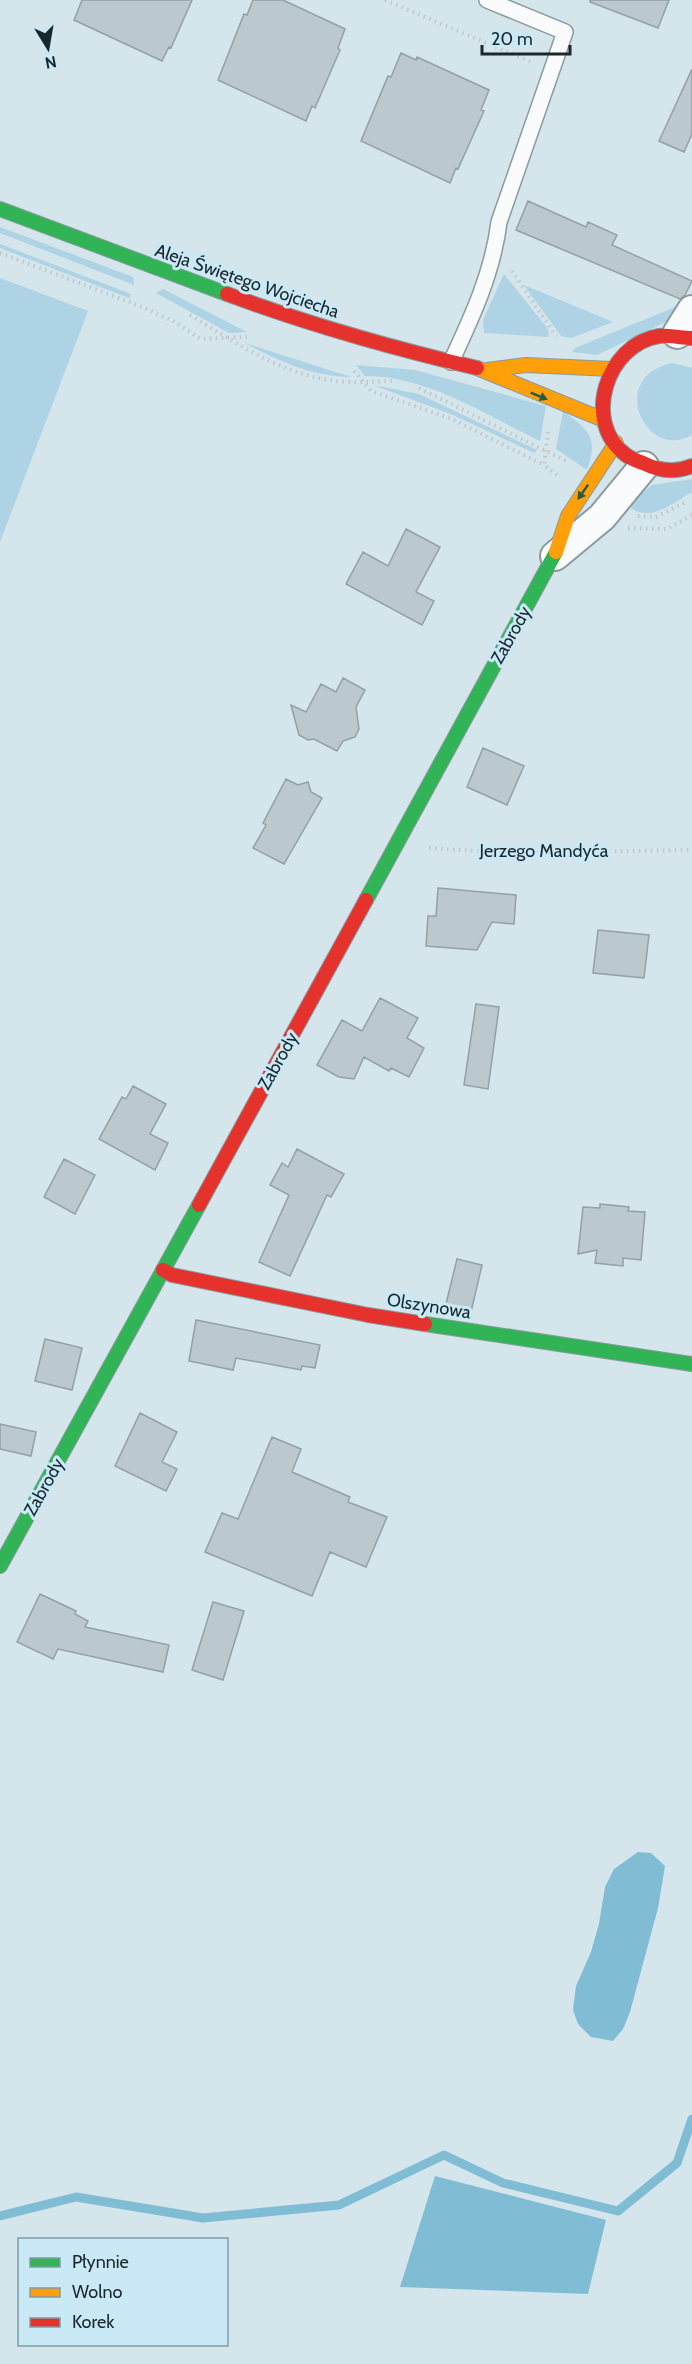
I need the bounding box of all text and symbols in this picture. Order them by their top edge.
north arrow [18,18,78,78]
scale bar [482,18,570,56]
text: 20 m [491,28,533,50]
text: N [43,52,58,73]
street label: Aleja Świętego Wojciecha [152,239,342,323]
one-way arrow [531,391,549,401]
one-way arrow [578,485,590,500]
street label: Zabrody [486,602,536,668]
street label: Jerzego Mandyća [479,840,609,862]
street label: Zabrody [253,1028,303,1094]
street label: Olszynowa [386,1289,473,1324]
street label: Zabrody [19,1454,69,1520]
legend [18,2238,228,2346]
text: Płynnie [72,2251,129,2273]
text: Wolno [72,2281,123,2303]
text: Korek [72,2311,115,2333]

